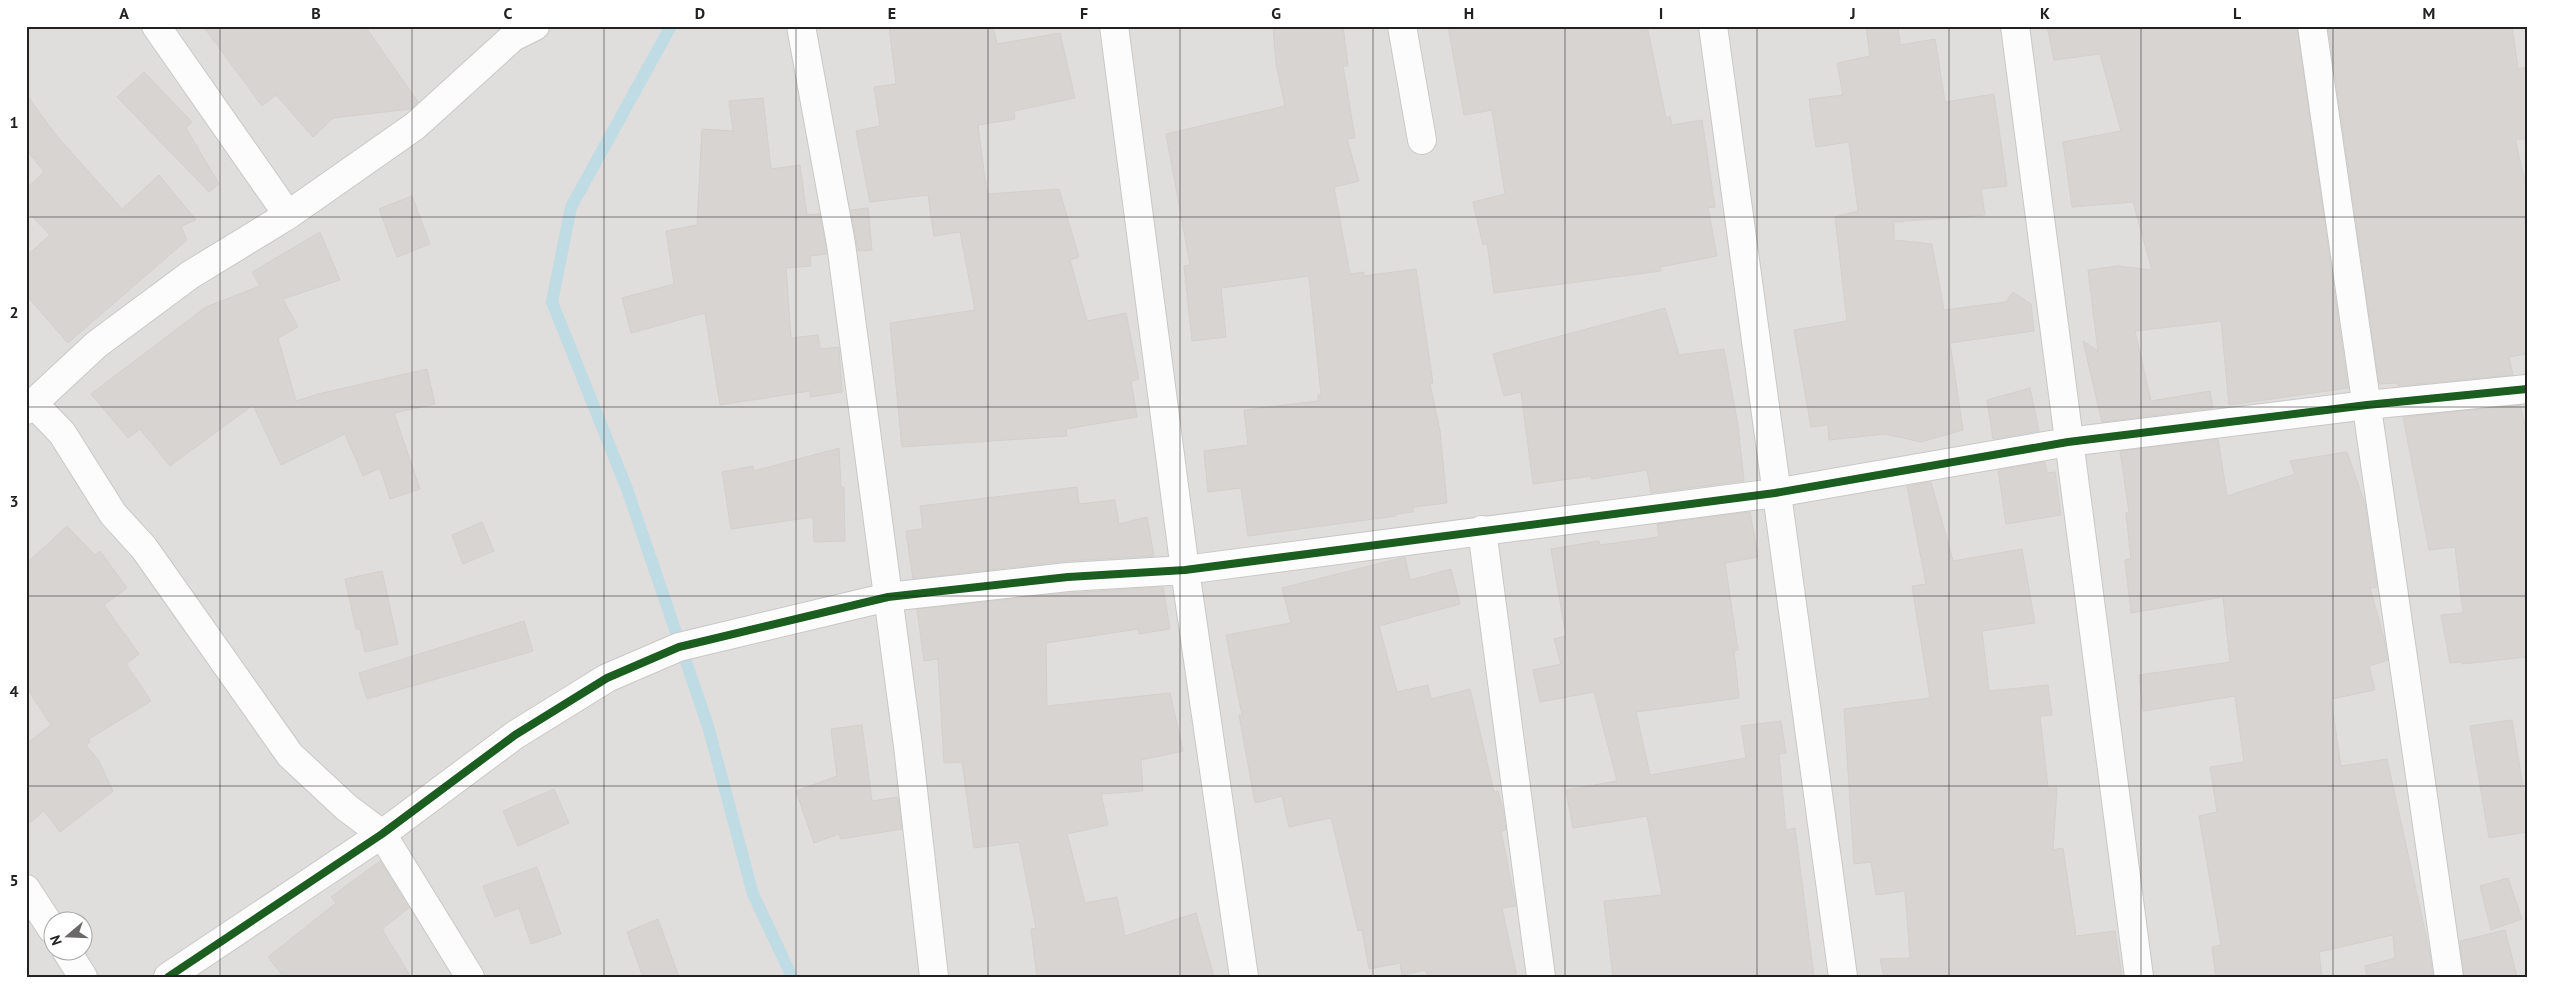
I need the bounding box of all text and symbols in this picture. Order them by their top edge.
text: A [119,3,129,23]
text: B [311,3,321,23]
text: C [504,3,513,23]
text: D [695,3,705,23]
text: E [888,3,896,23]
text: F [1080,3,1088,23]
text: G [1271,3,1281,23]
text: H [1464,3,1474,23]
text: I [1659,3,1663,23]
text: J [1849,3,1856,23]
text: K [2040,3,2050,23]
text: L [2233,3,2242,23]
text: M [2423,3,2435,23]
text: 1 [9,112,19,132]
text: 2 [9,302,19,322]
text: 3 [9,491,19,511]
text: 4 [9,681,19,701]
text: 5 [9,870,19,890]
north arrow [42,910,92,960]
text: N [46,933,66,948]

